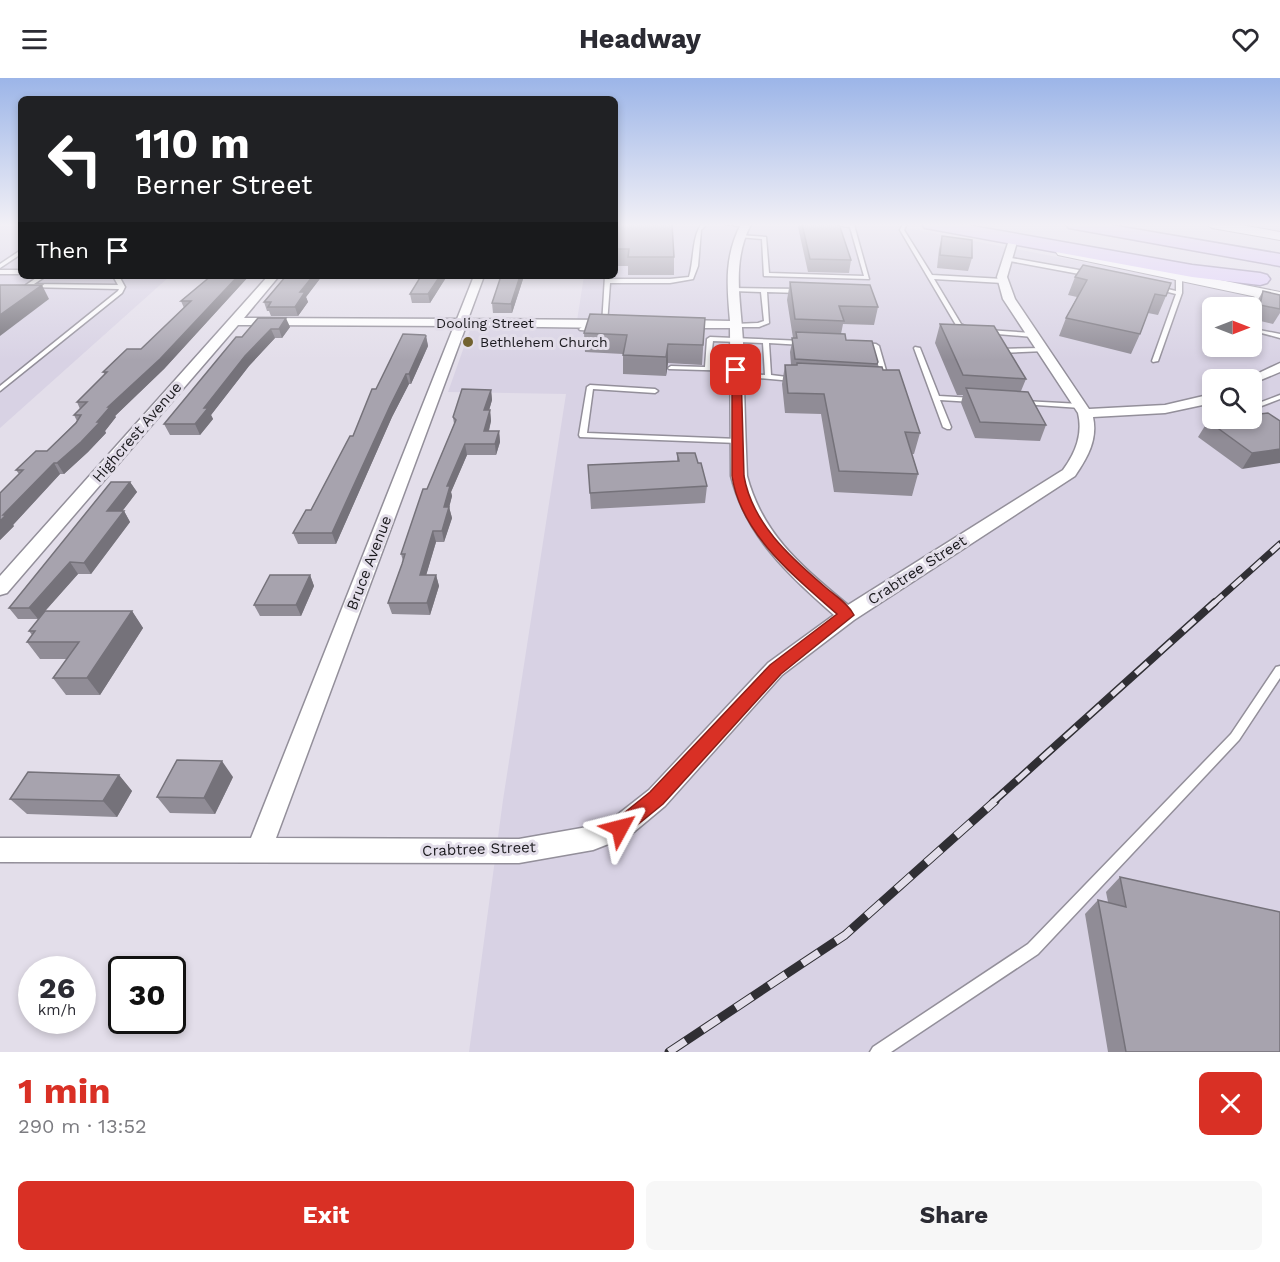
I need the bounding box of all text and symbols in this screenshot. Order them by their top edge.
icon: menu [18,23,51,56]
text: Headway [579,23,701,55]
icon: heart [1229,23,1262,56]
text: 110 m [135,119,250,168]
icon: left [36,120,114,198]
text: Berner Street [135,169,312,201]
icon: arrive [101,234,134,267]
text: Then [36,238,89,263]
north arrow [1202,297,1262,357]
map controls [1202,297,1262,429]
street label: Dooling Street [436,315,534,331]
place label: Bethlehem Church [480,334,608,350]
marker: Bethlehem Church [461,335,475,349]
pin [710,344,761,395]
icon: arrive [719,353,752,386]
button: search [1202,369,1262,429]
street label: Highcrest Avenue [89,378,185,486]
street label: Bruce Avenue [343,513,395,613]
street label: Crabtree Street [864,531,970,609]
position arrow [588,796,652,860]
street label: Crabtree Street [422,838,537,860]
speed limit sign: 30 [108,956,186,1034]
text: 26 [39,970,75,1005]
text: km/h [38,1001,76,1019]
text: 1 min [18,1070,110,1112]
button: close [1199,1072,1262,1135]
text: 290 m · 13:52 [18,1114,147,1138]
button: Exit [18,1181,634,1250]
button: Share [646,1181,1262,1250]

